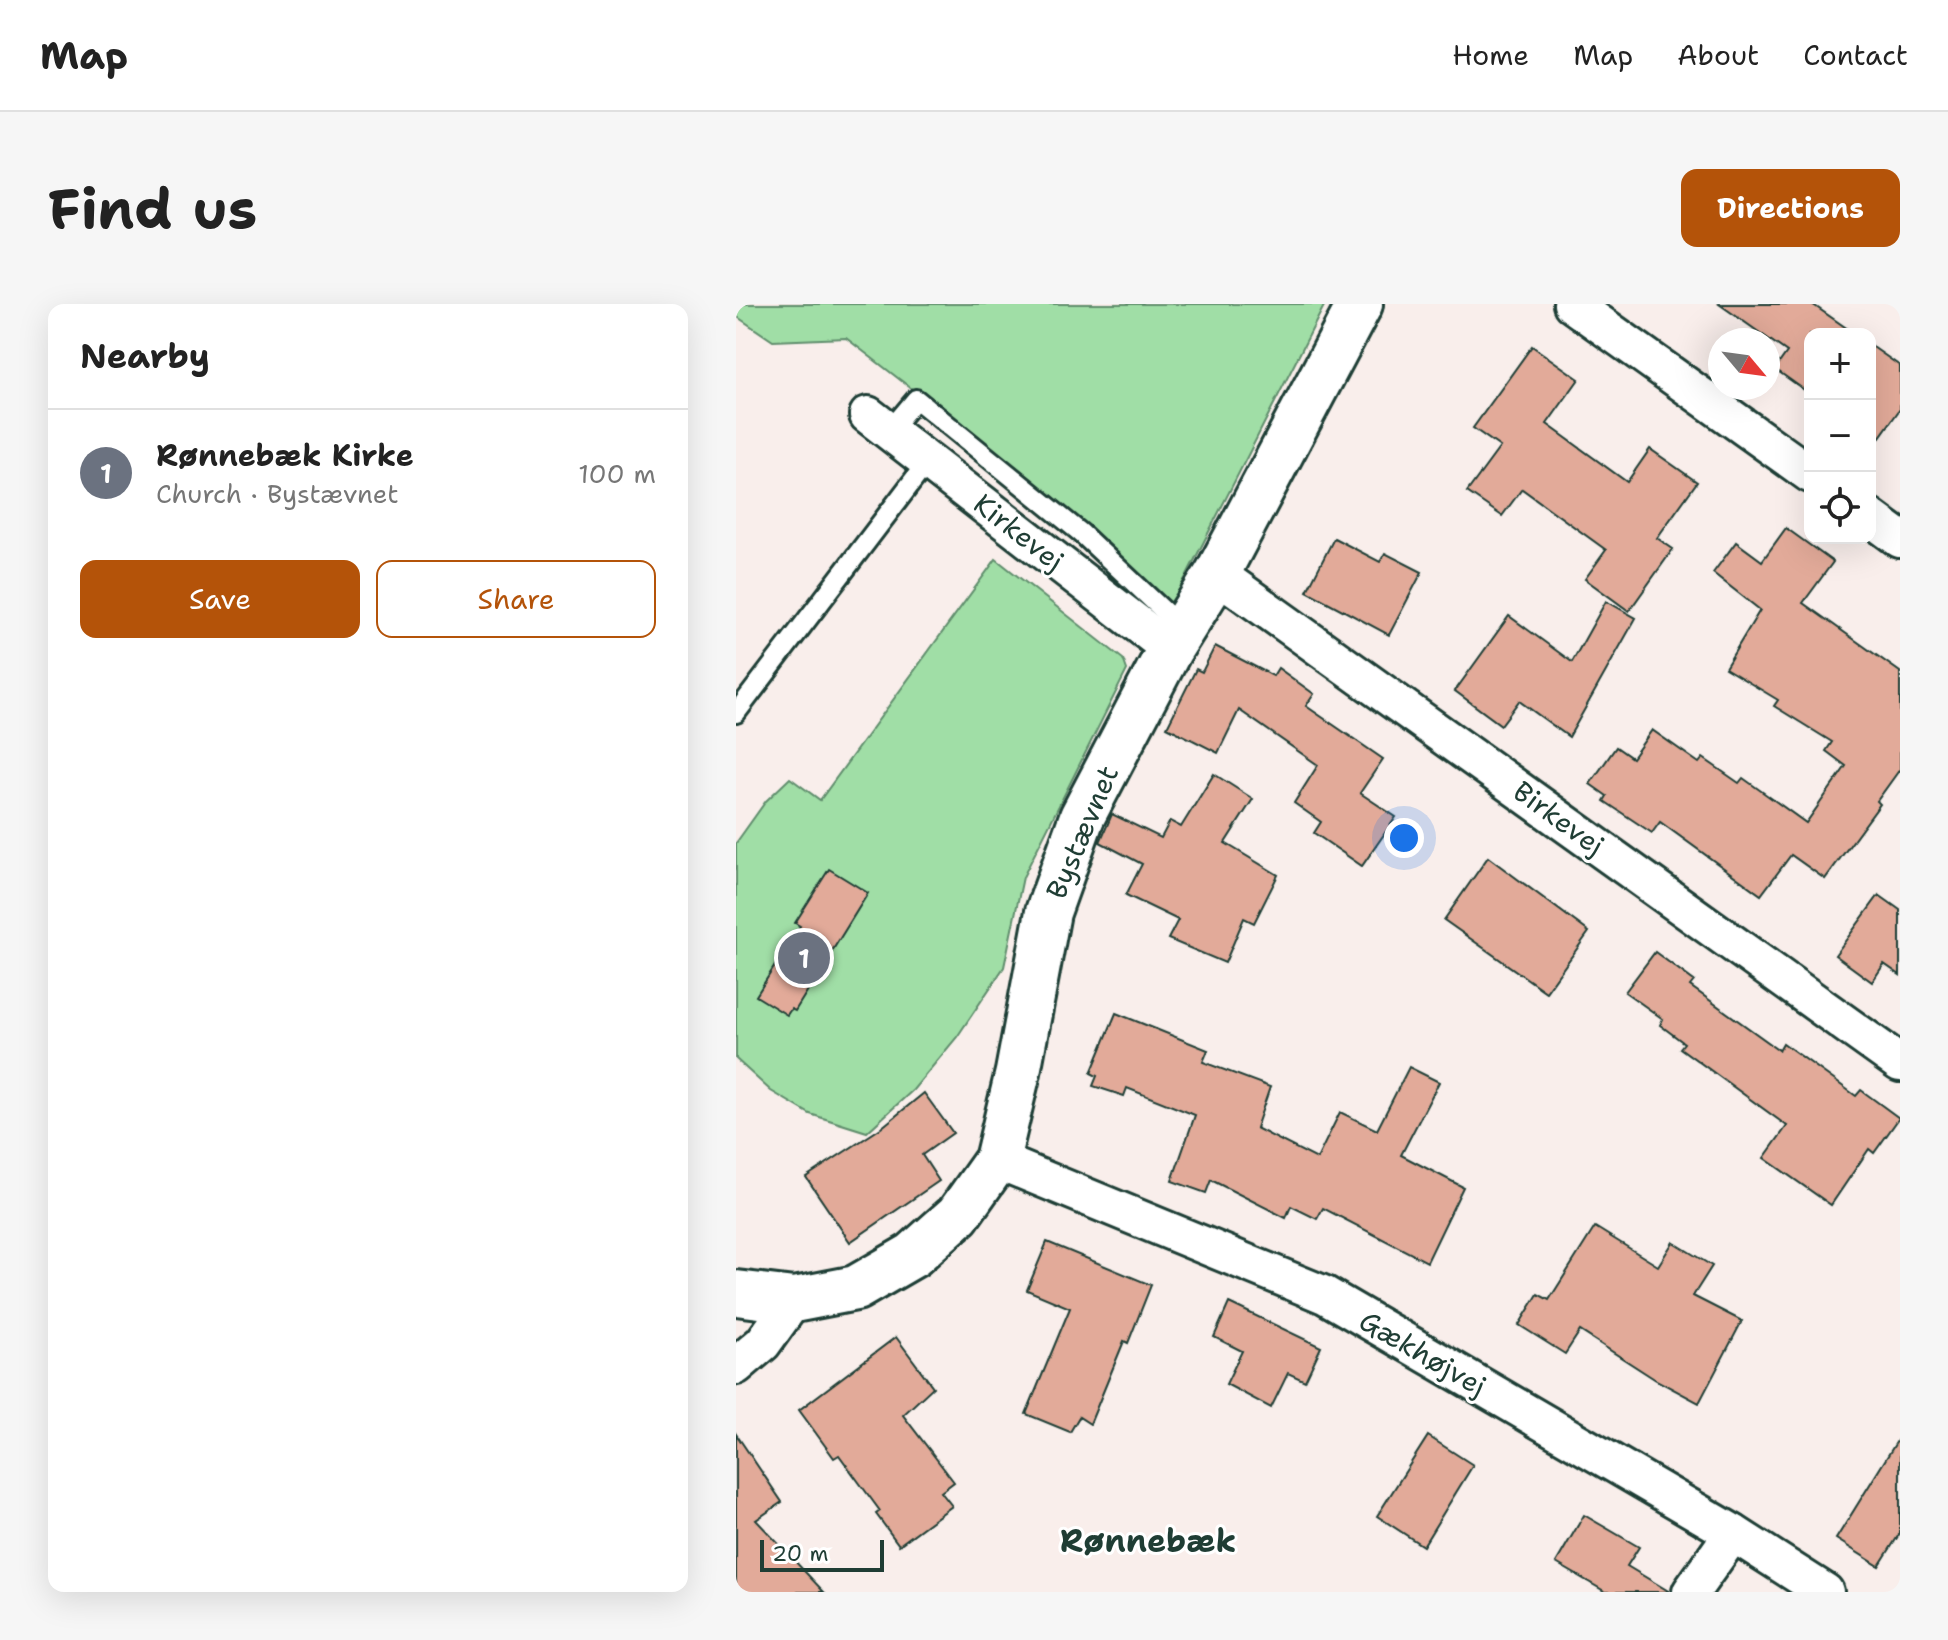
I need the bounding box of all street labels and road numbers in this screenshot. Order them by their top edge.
street label: Kirkevej [966,485,1072,579]
street label: Bystævnet [1037,759,1127,905]
street label: Birkevej [1506,772,1612,864]
street label: Gækhøjvej [1353,1301,1493,1405]

